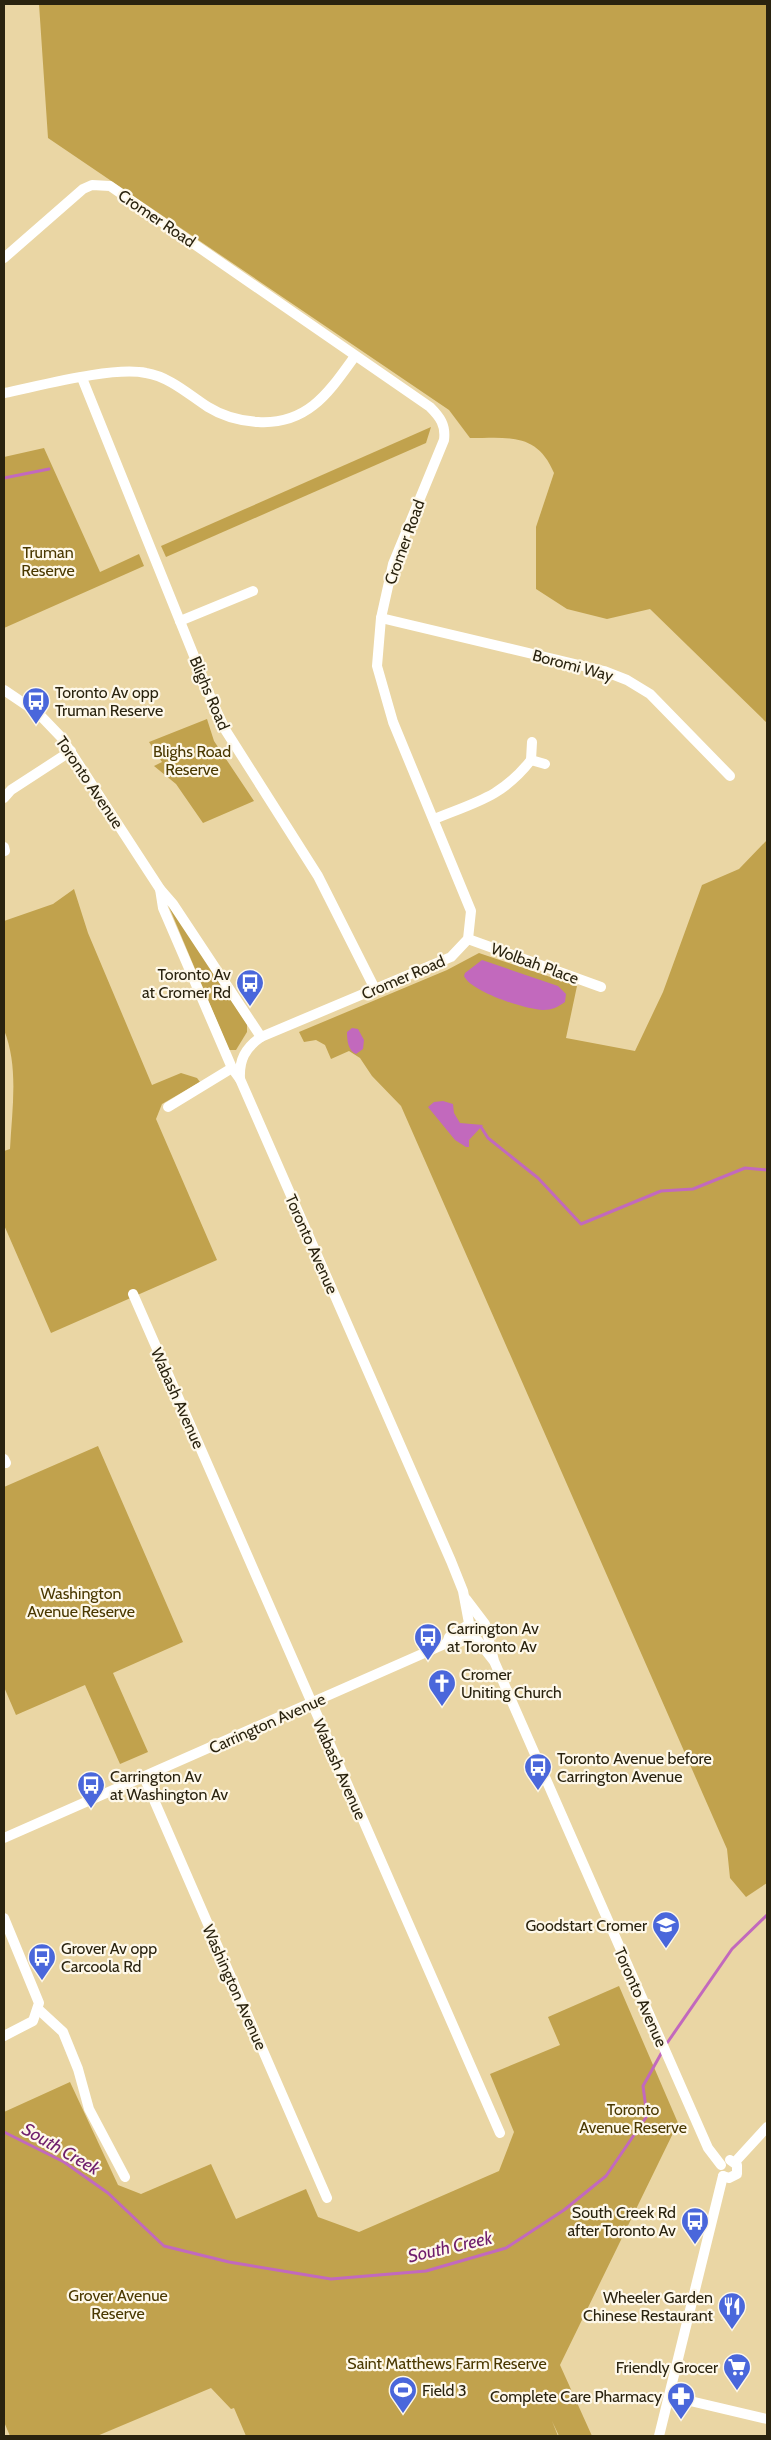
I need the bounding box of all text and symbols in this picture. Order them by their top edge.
street label: Cromer Road [115,186,199,251]
street label: Cromer Road [380,497,429,587]
park label: Truman Reserve [21,543,75,580]
street label: Boromi Way [530,646,615,685]
street label: Blighs Road [186,653,234,733]
place label: Toronto Av opp Truman Reserve [55,683,163,720]
bus stop icon: Toronto Av opp Truman Reserve [21,686,51,725]
street label: Toronto Avenue [52,733,127,832]
park label: Blighs Road Reserve [153,742,231,779]
street label: Wolbah Place [488,939,581,988]
street label: Cromer Road [359,951,448,1004]
place label: Toronto Av at Cromer Rd [142,965,231,1002]
bus stop icon: Toronto Av at Cromer Rd [235,968,265,1007]
street label: Toronto Avenue [281,1191,342,1297]
street label: Wabash Avenue [147,1345,208,1452]
park label: Washington Avenue Reserve [27,1584,135,1621]
place label: Carrington Av at Toronto Av [447,1619,539,1656]
bus stop icon: Carrington Av at Toronto Av [413,1622,443,1661]
place label: Cromer Uniting Church [461,1665,562,1702]
church icon: Cromer Uniting Church [427,1668,457,1707]
street label: Carrington Avenue [206,1689,328,1758]
street label: Wabash Avenue [309,1716,370,1823]
place label: Toronto Avenue before Carrington Avenue [557,1749,712,1786]
bus stop icon: Toronto Avenue before Carrington Avenue [523,1752,553,1791]
place label: Carrington Av at Washington Av [110,1767,228,1804]
bus stop icon: Carrington Av at Washington Av [76,1770,106,1809]
school or university icon: Goodstart Cromer [651,1910,681,1949]
place label: Goodstart Cromer [525,1916,648,1935]
street label: Washington Avenue [198,1922,271,2053]
place label: Grover Av opp Carcoola Rd [61,1939,157,1976]
bus stop icon: Grover Av opp Carcoola Rd [27,1942,57,1981]
street label: Toronto Avenue [610,1944,671,2050]
park label: Toronto Avenue Reserve [579,2100,687,2137]
water label: South Creek [18,2118,105,2181]
place label: South Creek Rd after Toronto Av [568,2203,676,2240]
bus stop icon: South Creek Rd after Toronto Av [680,2206,710,2245]
water label: South Creek [406,2226,496,2267]
park label: Grover Avenue Reserve [68,2286,168,2323]
place label: Wheeler Garden Chinese Restaurant [583,2288,714,2325]
restaurant icon: Wheeler Garden Chinese Restaurant [717,2291,747,2330]
supermarket icon: Friendly Grocer [722,2352,752,2391]
park label: Saint Matthews Farm Reserve [347,2354,547,2373]
place label: Friendly Grocer [616,2358,719,2377]
sports icon: Field 3 [388,2375,418,2414]
place label: Field 3 [422,2381,467,2400]
pharmacy icon: Complete Care Pharmacy [666,2381,696,2420]
place label: Complete Care Pharmacy [490,2387,662,2406]

